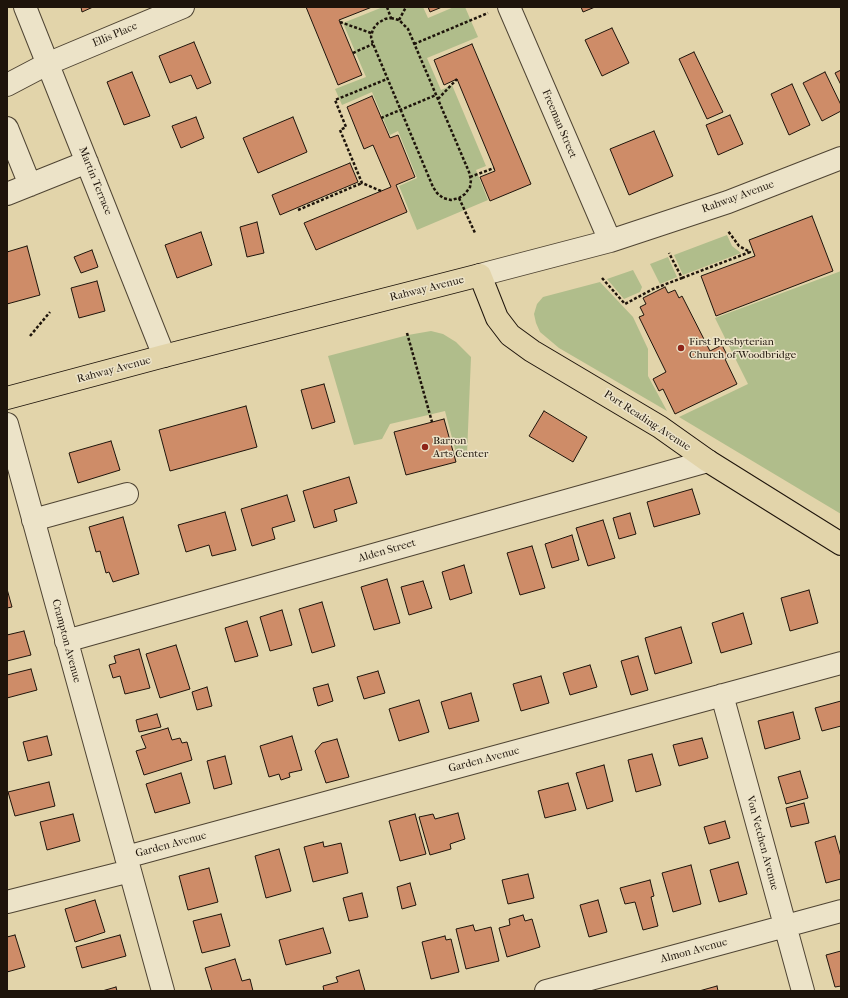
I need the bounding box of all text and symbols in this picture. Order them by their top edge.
street label: Ellis Place [91,20,139,50]
street label: Freeman Street [539,88,579,160]
street label: Martin Terrace [75,145,115,217]
street label: Rahway Avenue [700,178,776,216]
street label: Rahway Avenue [389,273,465,305]
place label: First Presbyterian Church of Woodbridge [689,335,796,361]
marker: First Presbyterian Church of Woodbridge [676,343,686,353]
street label: Rahway Avenue [76,354,152,386]
street label: Port Reading Avenue [601,388,693,454]
place label: Barron Arts Center [433,434,488,460]
marker: Barron Arts Center [420,442,430,452]
street label: Alden Street [357,536,417,566]
street label: Crampton Avenue [49,598,83,684]
street label: Garden Avenue [447,744,521,776]
street label: Von Vetchen Avenue [743,794,781,892]
street label: Garden Avenue [134,829,208,861]
street label: Almon Avenue [659,936,729,966]

